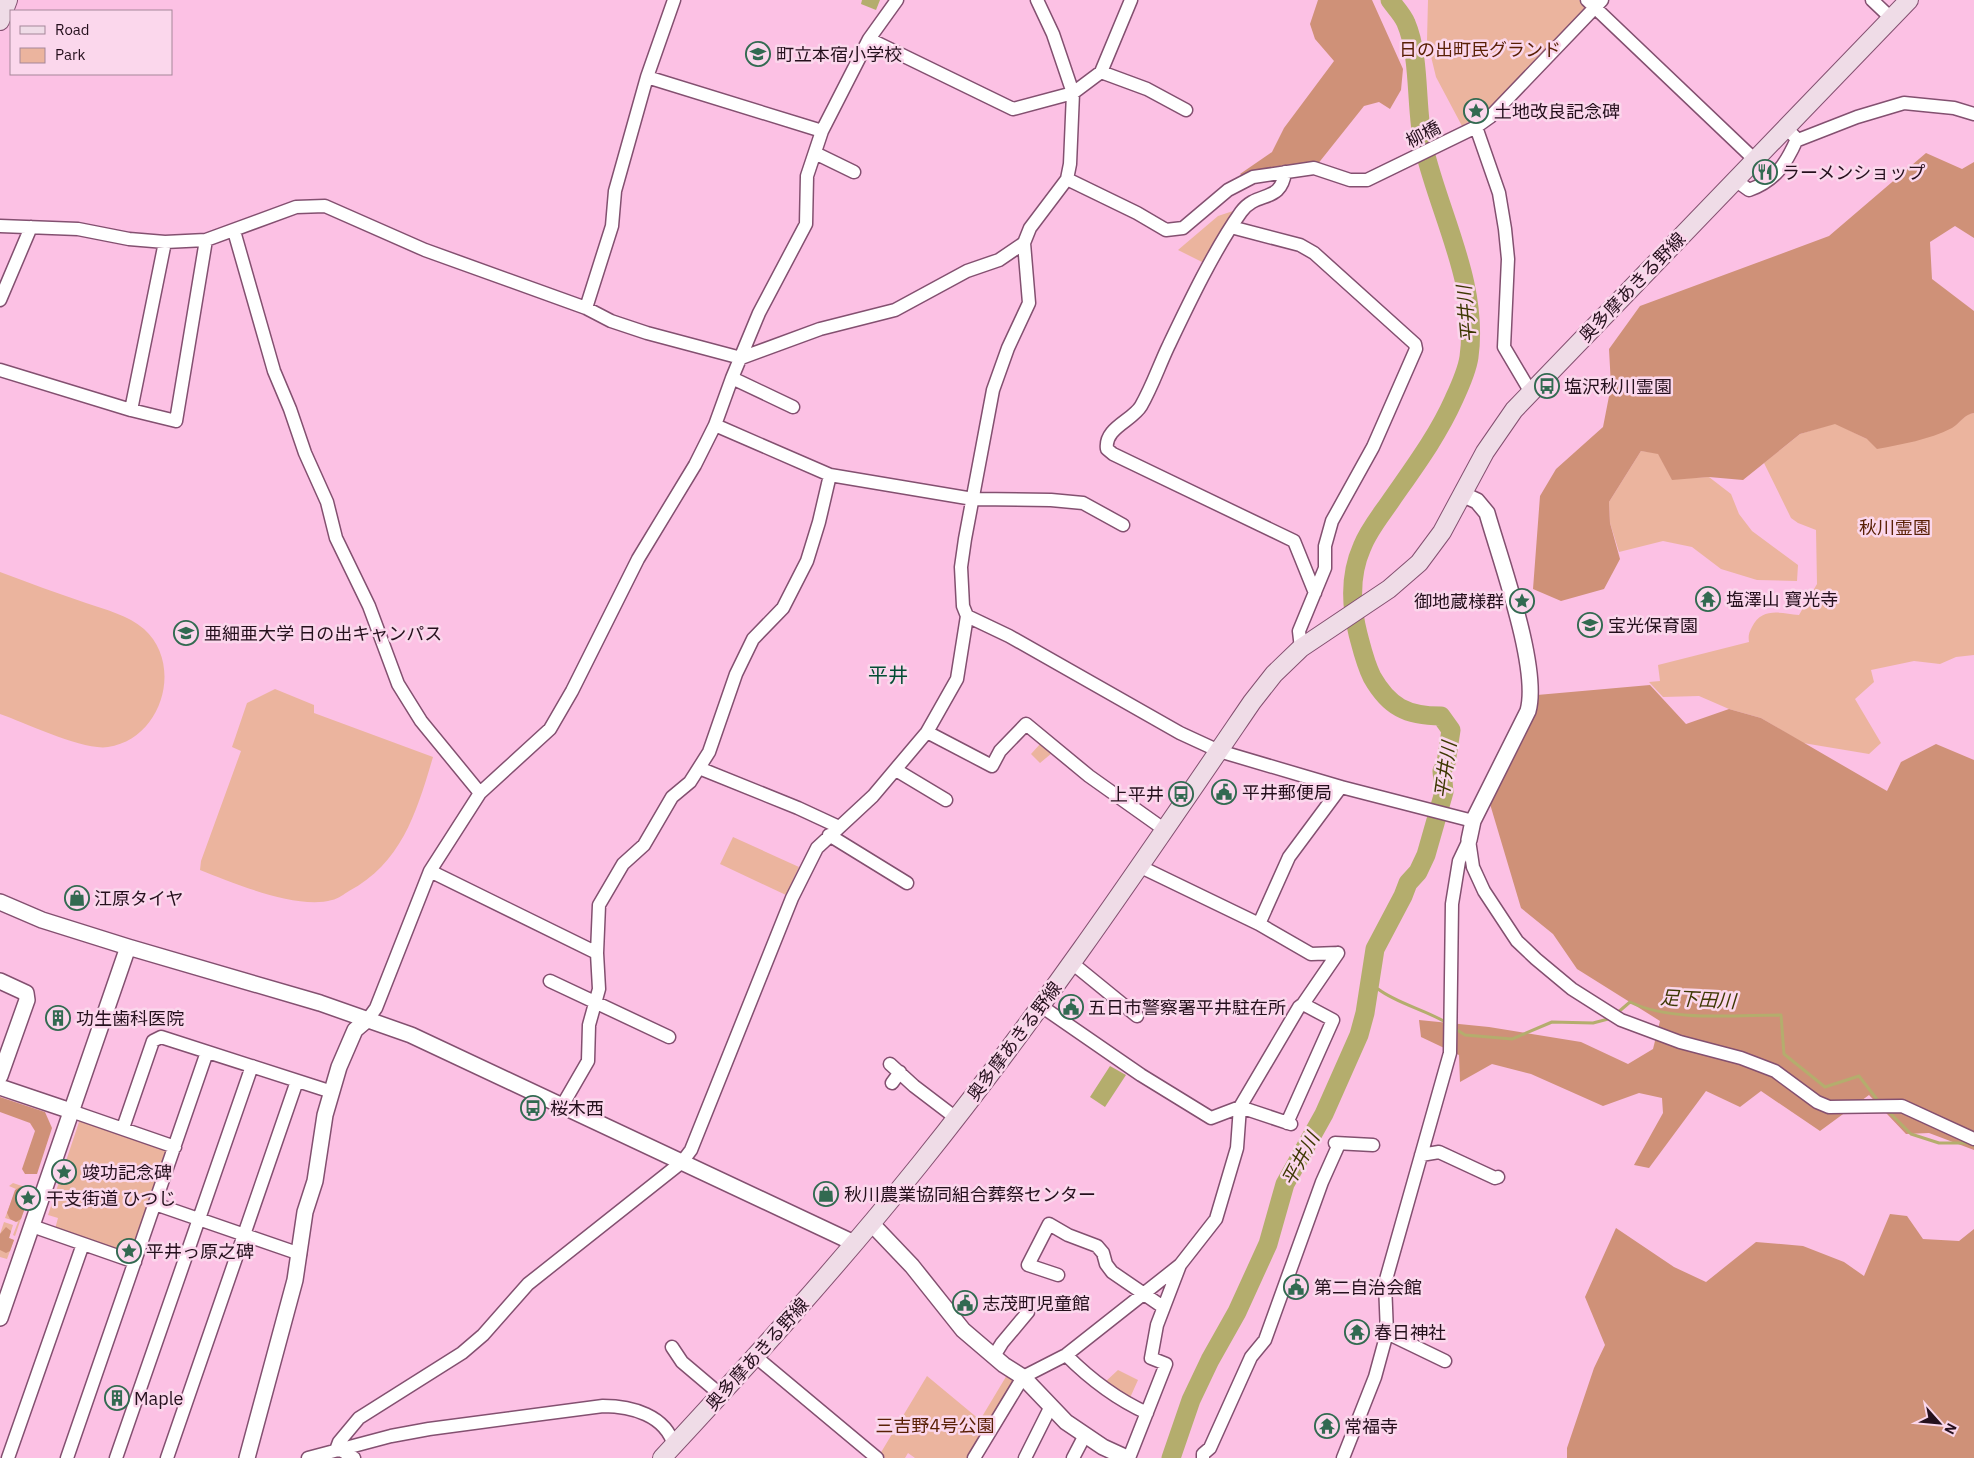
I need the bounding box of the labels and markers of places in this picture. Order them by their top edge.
school or university icon: 町立本宿小学校 [745,41,771,67]
place label: 町立本宿小学校 [776,43,902,66]
place icon: 土地改良記念碑 [1463,98,1489,124]
place label: 土地改良記念碑 [1494,100,1620,123]
restaurant icon: ラーメンショップ [1752,159,1778,185]
place label: ラーメンショップ [1782,161,1925,184]
bus stop icon: 塩沢秋川霊園 [1534,373,1560,399]
place label: 塩沢秋川霊園 [1564,375,1672,398]
temple icon: 塩澤山 寶光寺 [1695,586,1721,612]
place icon: 御地蔵様群 [1509,588,1535,614]
place label: 塩澤山 寶光寺 [1726,588,1838,611]
place label: 御地蔵様群 [1414,590,1504,613]
school or university icon: 宝光保育園 [1577,612,1603,638]
place label: 宝光保育園 [1608,614,1698,637]
school or university icon: 亜細亜大学 日の出キャンパス [173,620,199,646]
place label: 亜細亜大学 日の出キャンパス [204,622,442,645]
public building icon: 平井郵便局 [1211,779,1237,805]
bus stop icon: 上平井 [1168,781,1194,807]
place label: 平井郵便局 [1242,781,1332,804]
place label: 上平井 [1110,783,1164,806]
shop icon: 江原タイヤ [64,885,90,911]
place label: 江原タイヤ [94,887,183,910]
public building icon: 五日市警察署平井駐在所 [1058,994,1084,1020]
place label: 五日市警察署平井駐在所 [1088,996,1286,1019]
building icon: 功生歯科医院 [45,1005,71,1031]
place label: 功生歯科医院 [76,1007,184,1030]
bus stop icon: 桜木西 [520,1095,546,1121]
place label: 桜木西 [550,1097,604,1120]
place icon: 竣功記念碑 [51,1159,77,1185]
place label: 竣功記念碑 [82,1161,172,1184]
shop icon: 秋川農業協同組合葬祭センター [813,1181,839,1207]
place label: 秋川農業協同組合葬祭センター [844,1183,1096,1206]
place icon: 干支街道 ひつじ [15,1185,41,1211]
place label: 干支街道 ひつじ [46,1187,176,1210]
place icon: 平井っ原之碑 [116,1238,142,1264]
place label: 平井っ原之碑 [146,1240,254,1263]
public building icon: 第二自治会館 [1283,1274,1309,1300]
place label: 第二自治会館 [1314,1276,1422,1299]
public building icon: 志茂町児童館 [952,1290,978,1316]
place label: 志茂町児童館 [982,1292,1090,1315]
temple icon: 春日神社 [1344,1319,1370,1345]
place label: 春日神社 [1374,1321,1446,1344]
building icon: Maple [104,1385,130,1411]
place label: Maple [134,1387,184,1410]
temple icon: 常福寺 [1314,1413,1340,1439]
place label: 常福寺 [1344,1415,1398,1438]

